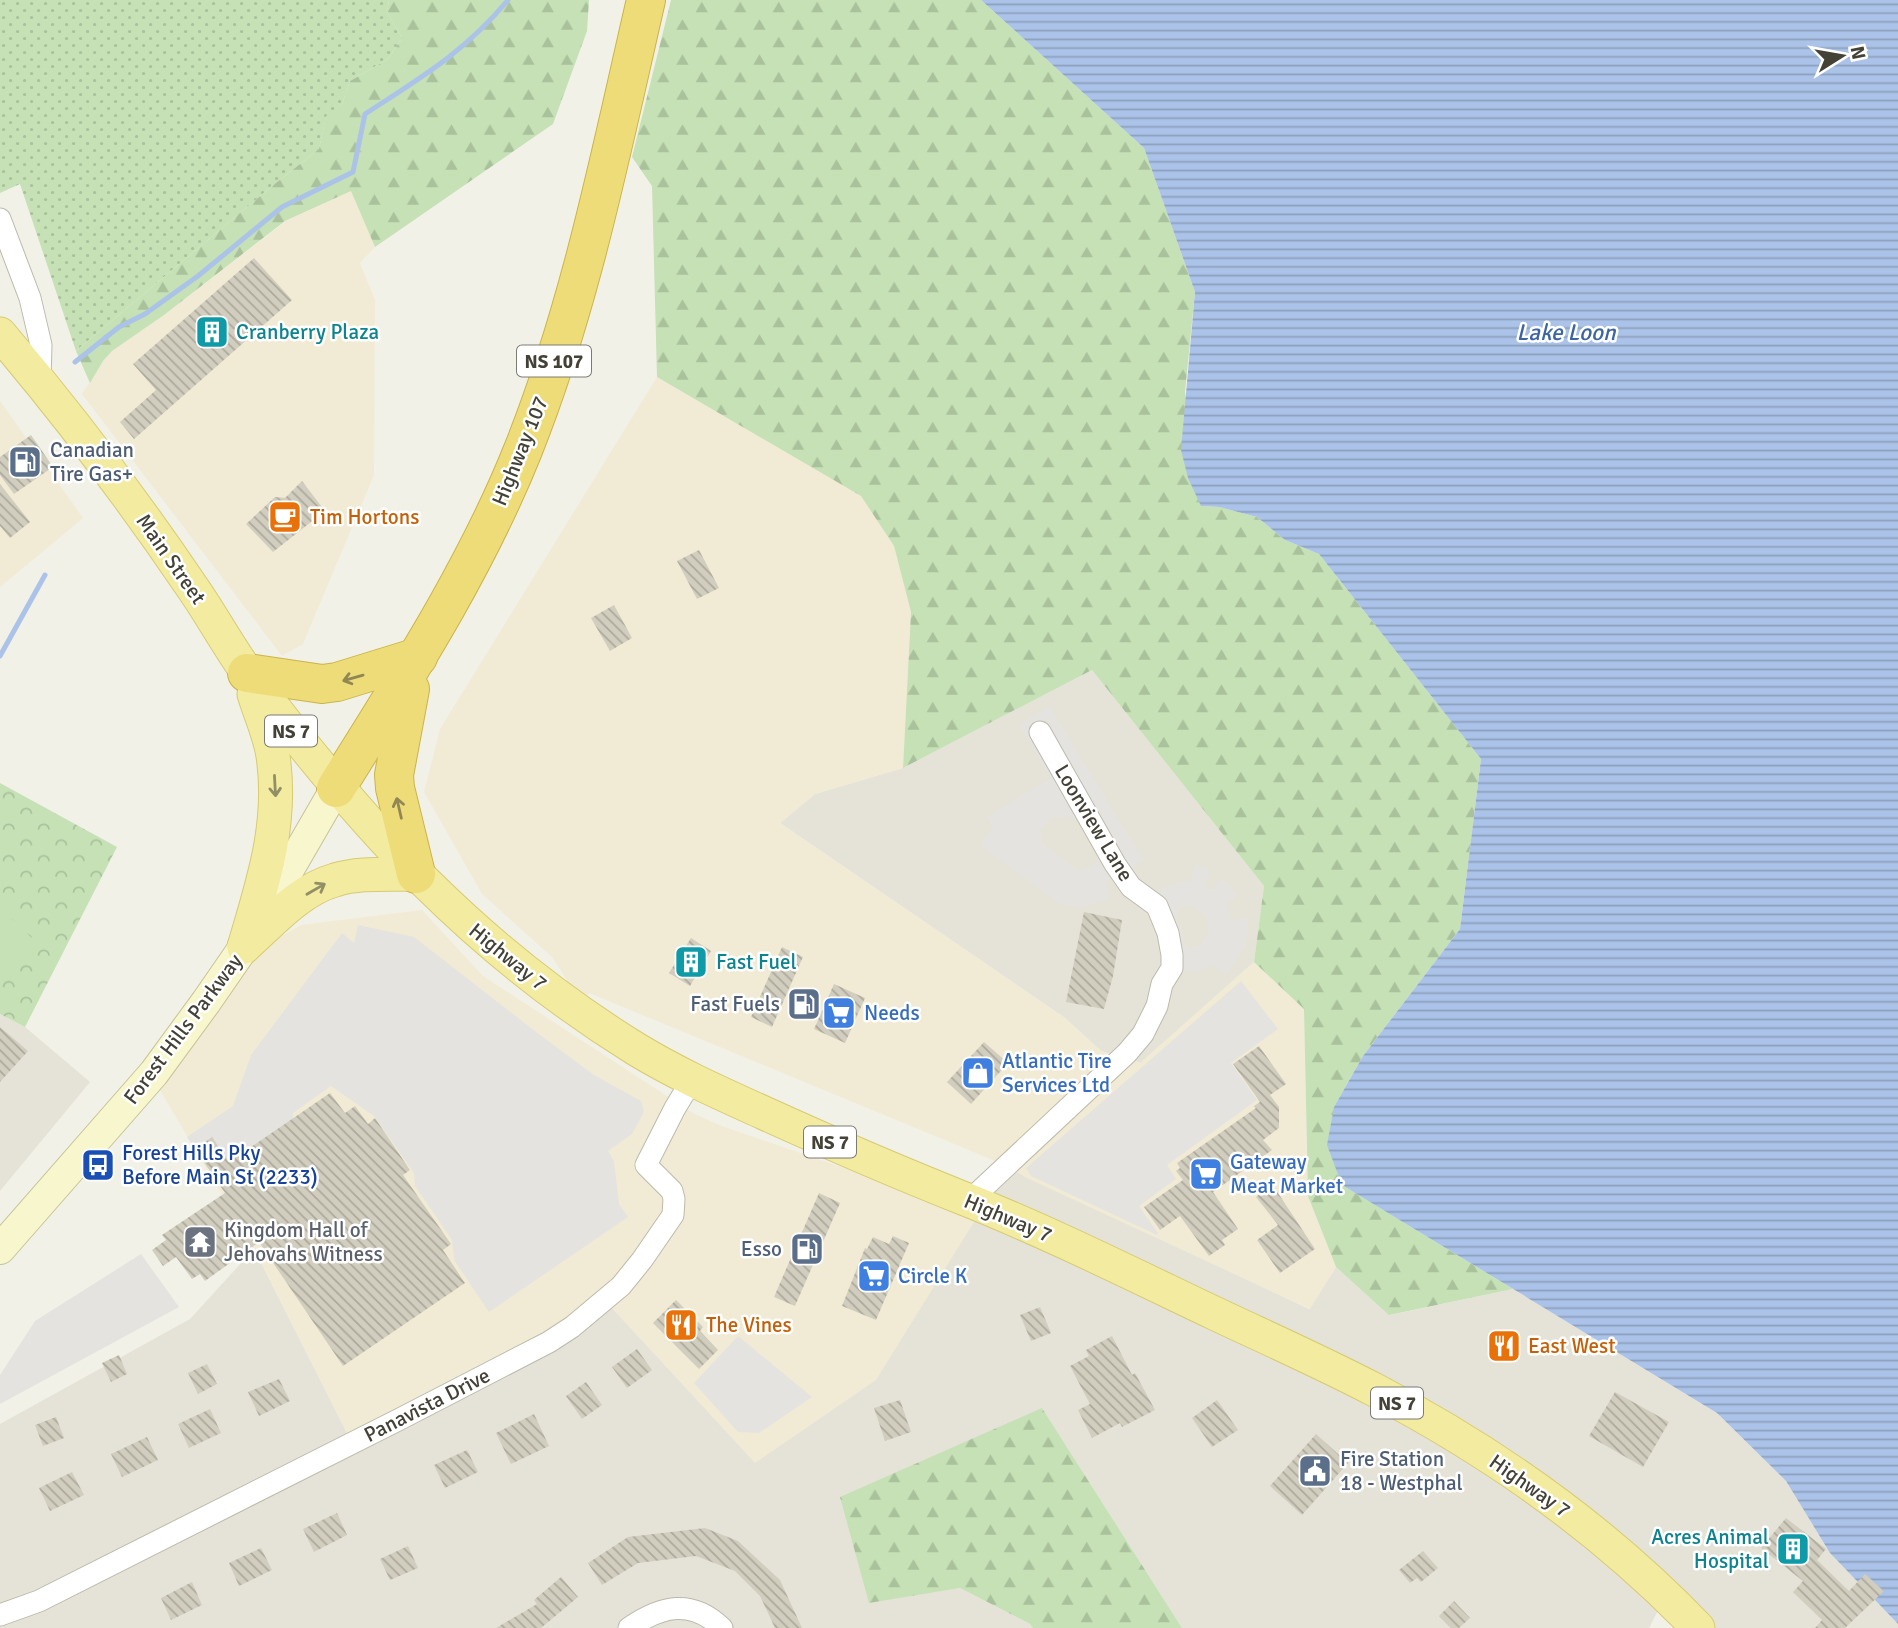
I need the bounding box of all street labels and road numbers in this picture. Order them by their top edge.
road number: NS 107 [517,346,591,376]
street label: Highway 107 [486,392,554,510]
street label: Main Street [130,509,212,609]
road number: NS 7 [265,716,317,746]
street label: Loonview Lane [1049,760,1139,886]
street label: Highway 7 [464,918,552,996]
street label: Forest Hills Parkway [118,949,248,1109]
road number: NS 7 [804,1126,856,1158]
street label: Highway 7 [960,1188,1056,1248]
street label: Panavista Drive [360,1362,494,1448]
road number: NS 7 [1371,1387,1423,1418]
street label: Highway 7 [1484,1449,1576,1523]

